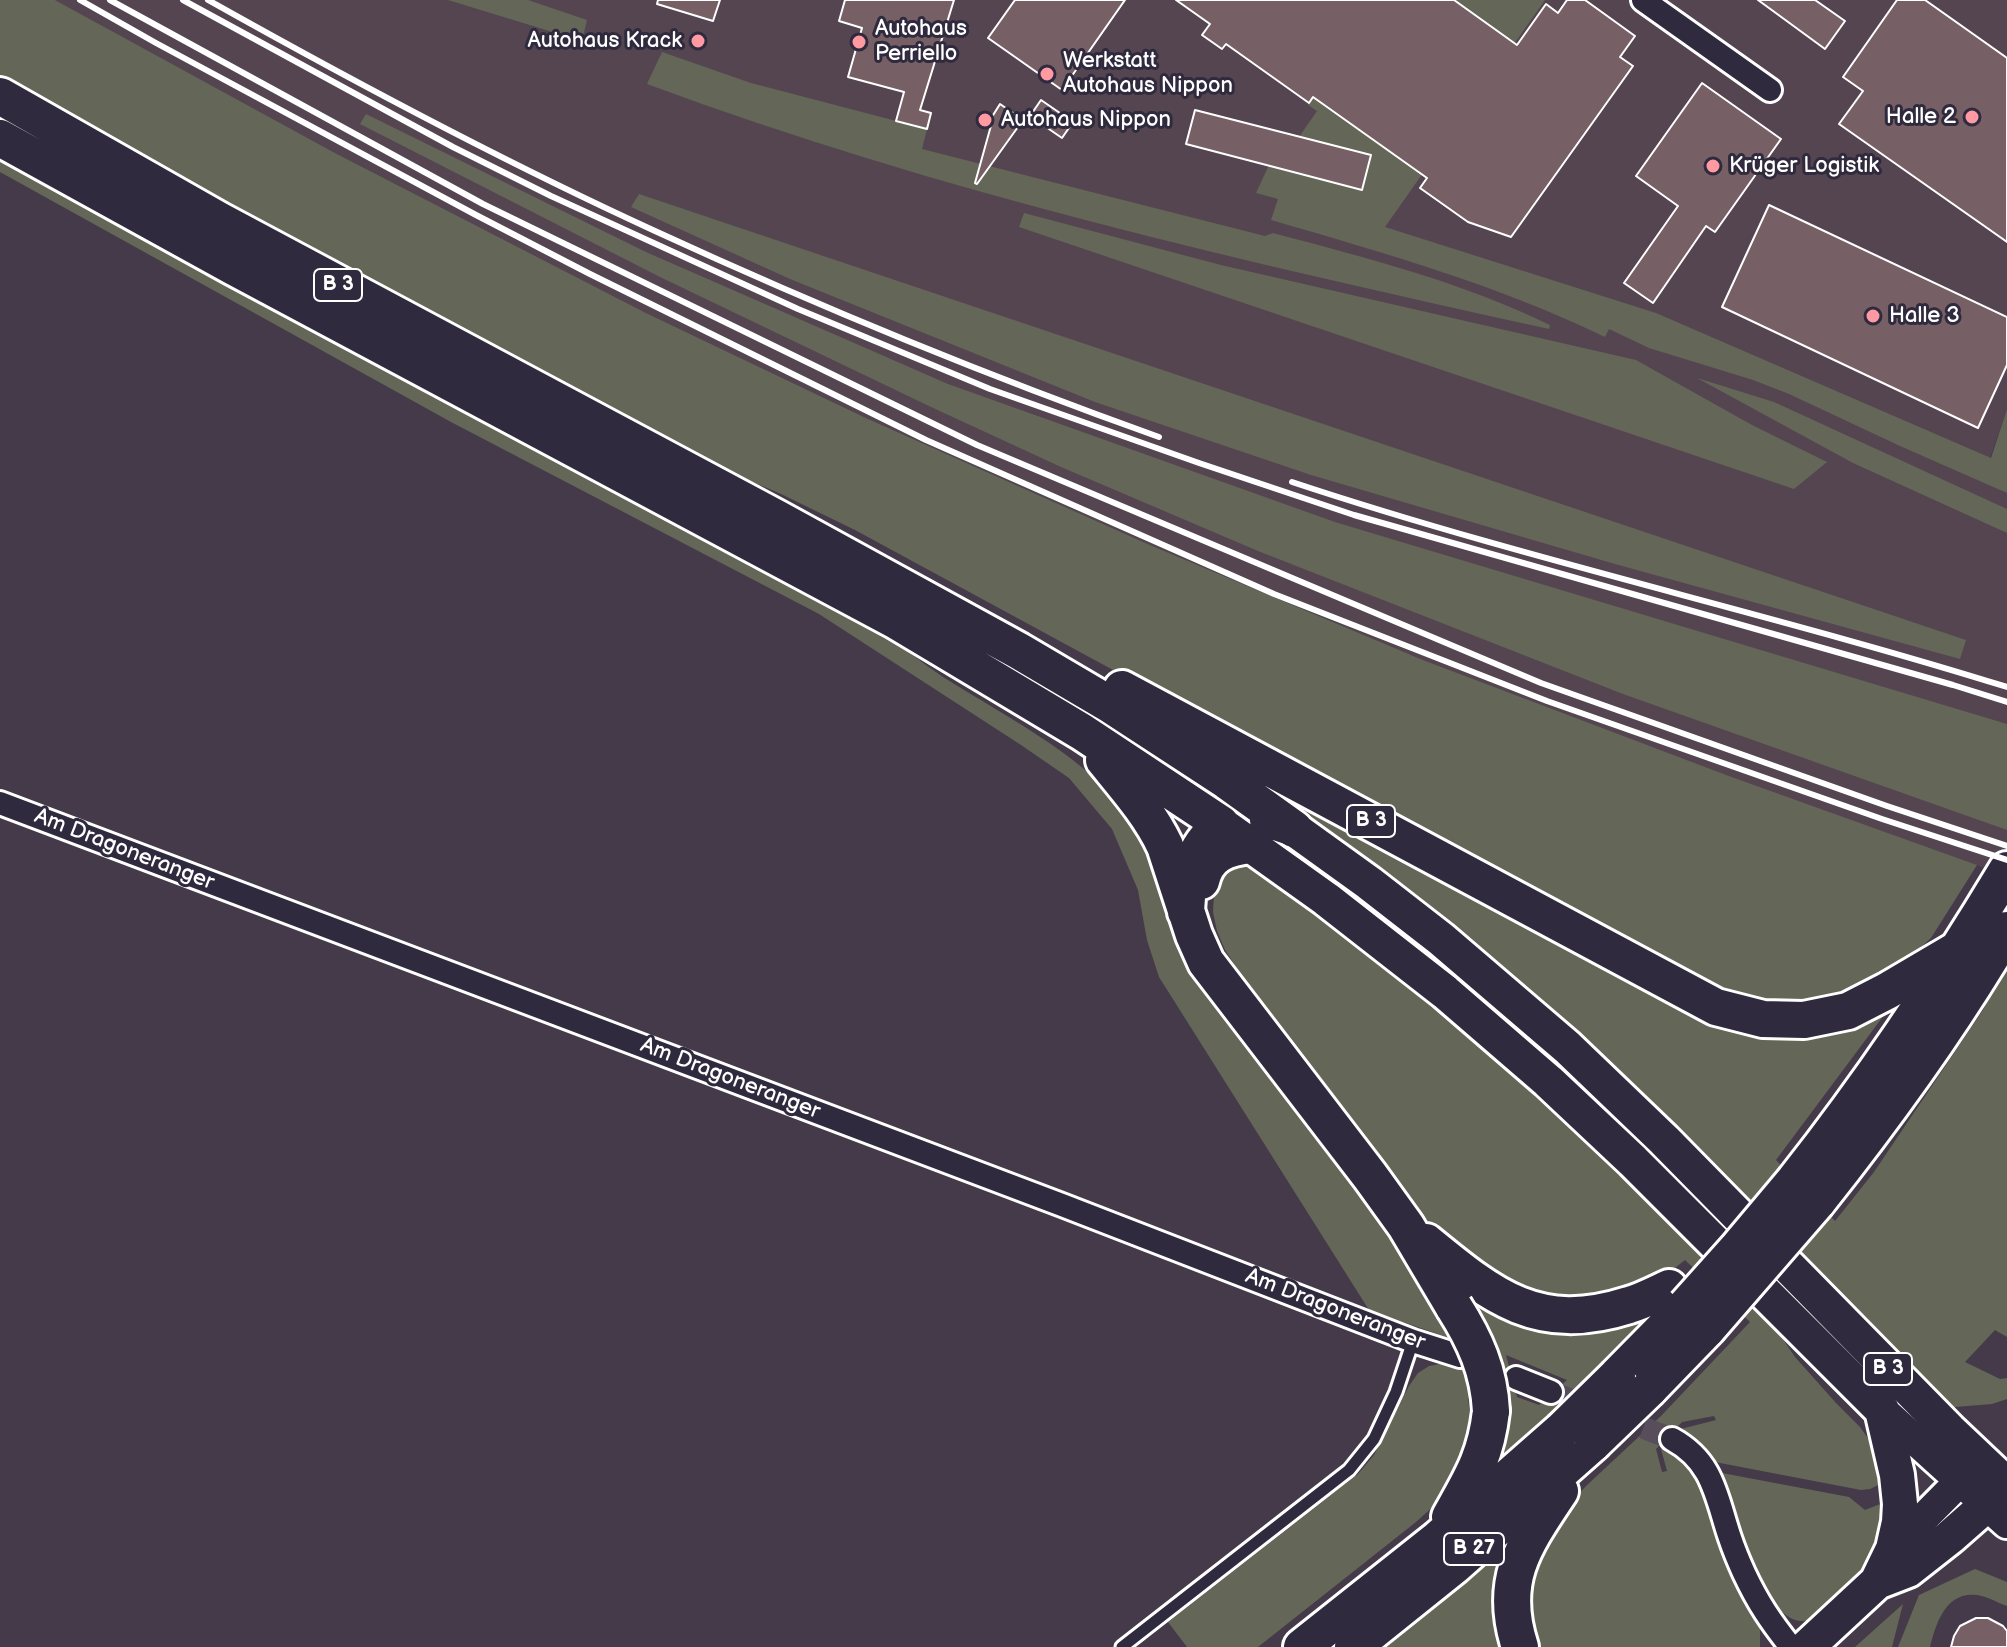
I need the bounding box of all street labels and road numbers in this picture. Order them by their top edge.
road number: B 3 [314,269,362,301]
street label: Am Dragoneranger [30,804,218,896]
road number: B 3 [1347,805,1395,837]
street label: Am Dragoneranger [636,1033,824,1125]
street label: Am Dragoneranger [1241,1264,1429,1356]
road number: B 3 [1864,1353,1912,1385]
road number: B 27 [1444,1533,1504,1565]

